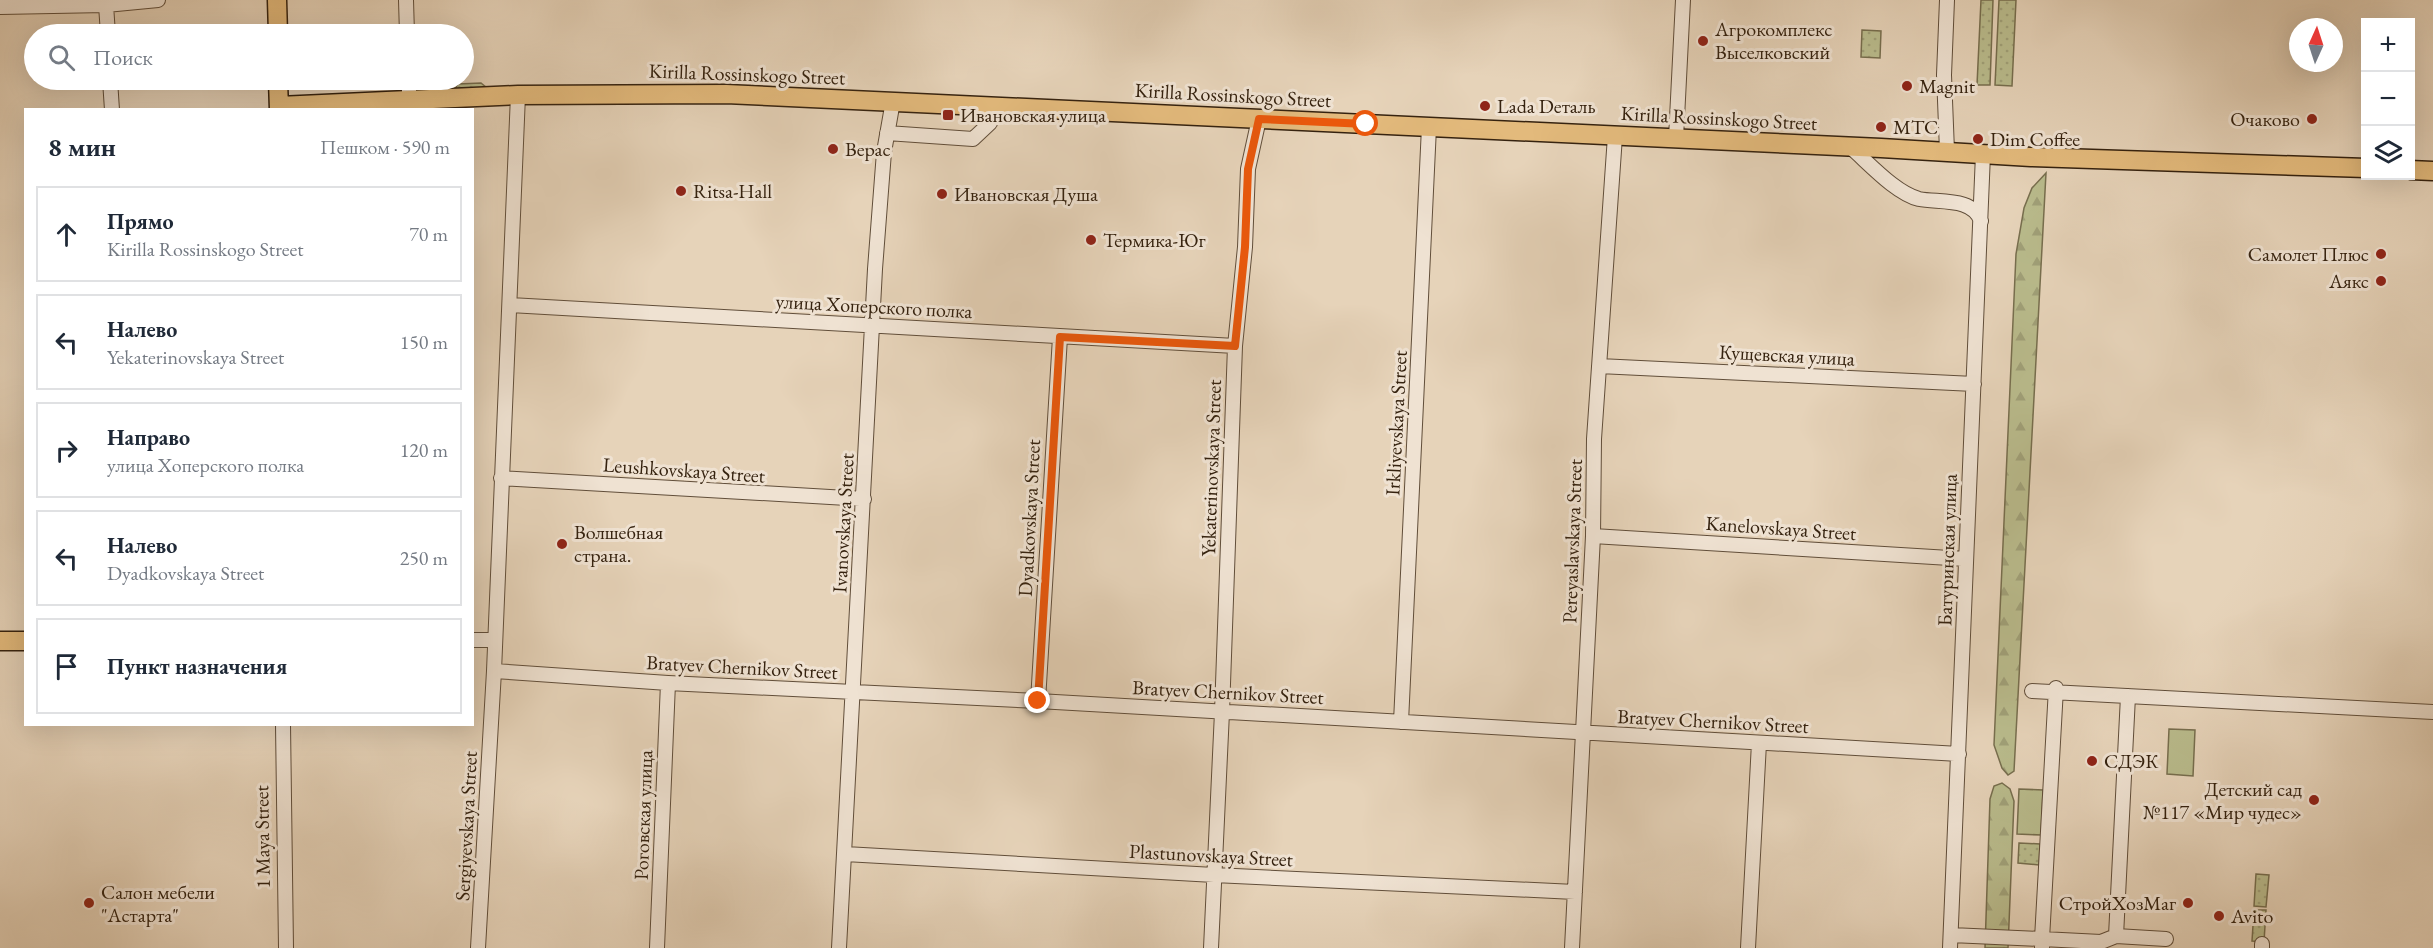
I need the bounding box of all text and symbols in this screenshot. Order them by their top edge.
place label: Агрокомплекс Выселковский [1714,16,1832,65]
north arrow [2289,18,2343,72]
map controls [2361,18,2415,180]
button: + [2361,18,2415,72]
search box [24,24,474,90]
marker: Агрокомплекс Выселковский [1696,34,1710,48]
icon: search [45,41,78,74]
text: Поиск [93,43,153,72]
street label: Kirilla Rossinskogo Street [648,58,846,90]
button: − [2361,72,2415,126]
place label: Magnit [1919,73,1976,99]
street label: Kirilla Rossinskogo Street [1134,77,1333,113]
marker: Magnit [1900,79,1914,93]
place label: Lada Dеталь [1497,93,1596,119]
marker: Lada Dеталь [1478,99,1492,113]
street label: Kirilla Rossinskogo Street [1620,100,1819,136]
place label: Ивановская улица [960,102,1106,128]
place label: Очаково [2230,106,2300,132]
marker: Ивановская улица [941,108,955,122]
route start [1352,110,1378,136]
marker: Очаково [2305,112,2319,126]
place label: МТС [1893,114,1938,140]
marker: МТС [1874,120,1888,134]
place label: Dim Coffee [1990,126,2080,152]
button: layers [2361,126,2415,180]
text: 8 мин [48,130,116,164]
marker: Dim Coffee [1971,132,1985,146]
text: Пешком · 590 m [320,134,450,160]
place label: Верас [845,136,891,162]
marker: Верас [826,142,840,156]
place label: Ritsa-Hall [693,178,772,204]
place label: Ивановская Душа [954,181,1098,207]
marker: Ritsa-Hall [674,184,688,198]
marker: Ивановская Душа [935,187,949,201]
text: Прямо [107,207,174,236]
icon: ahead [50,218,83,251]
text: 70 m [409,221,448,247]
place label: Термика-Юг [1103,227,1206,253]
marker: Термика-Юг [1084,233,1098,247]
text: Kirilla Rossinskogo Street [107,236,304,262]
place label: Самолет Плюс [2248,241,2369,267]
marker: Самолет Плюс [2374,247,2388,261]
place label: Аякс [2328,268,2369,294]
marker: Аякс [2374,274,2388,288]
street label: улица Хоперского полка [775,288,973,324]
text: Налево [107,315,177,344]
icon: left [50,326,83,359]
text: 150 m [400,329,448,355]
street label: Кущевская улица [1718,338,1856,372]
text: Yekaterinovskaya Street [107,344,284,370]
street label: Irkliyevskaya Street [1379,349,1413,496]
street label: Yekaterinovskaya Street [1195,378,1227,557]
text: Направо [107,423,190,452]
icon: right [50,434,83,467]
text: 120 m [400,437,448,463]
street label: Dyadkovskaya Street [1012,438,1046,597]
street label: Leushkovskaya Street [602,451,767,489]
text: улица Хоперского полка [107,452,304,478]
street label: Ivanovskaya Street [826,452,860,594]
street label: Pereyaslavskaya Street [1556,458,1588,624]
street label: Батуринская улица [1931,473,1963,627]
street label: Kanelovskaya Street [1705,510,1858,546]
place label: Волшебная страна. [574,519,663,568]
text: Налево [107,531,177,560]
marker: Волшебная страна. [555,537,569,551]
icon: left [50,542,83,575]
text: 250 m [400,545,448,571]
text: Dyadkovskaya Street [107,560,264,586]
street label: Bratyev Chernikov Street [646,649,839,685]
icon: arrive [50,650,83,683]
text: Пункт назначения [107,652,287,681]
street label: Bratyev Chernikov Street [1132,674,1325,710]
route end [1024,687,1050,713]
street label: Bratyev Chernikov Street [1617,703,1810,739]
place label: СДЭК [2104,748,2159,774]
street label: Sergiyevskaya Street [449,750,483,902]
street label: Роговская улица [628,750,658,880]
marker: СДЭК [2085,754,2099,768]
place label: Детский сад №117 «Мир чудес» [2143,776,2302,825]
street label: 1 Maya Street [248,784,276,889]
marker: Детский сад №117 «Мир чудес» [2307,793,2321,807]
street label: Plastunovskaya Street [1128,838,1294,872]
place label: Салон мебели "Астарта" [101,879,215,928]
place label: СтройХозМаг [2059,890,2176,916]
marker: Салон мебели "Астарта" [82,896,96,910]
marker: СтройХозМаг [2181,896,2195,910]
place label: Avito [2230,903,2273,929]
marker: Avito [2212,909,2226,923]

